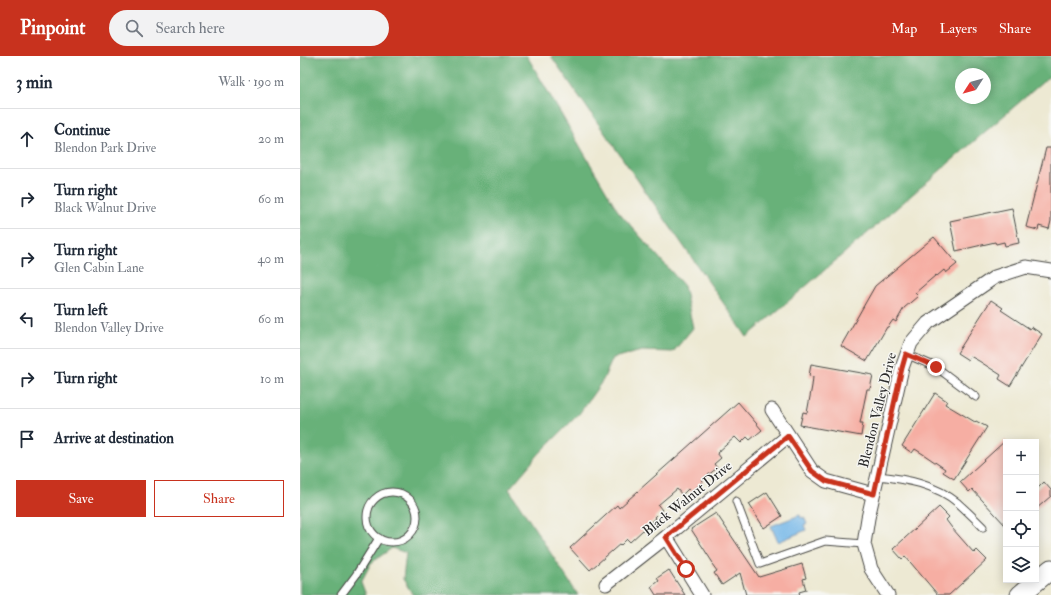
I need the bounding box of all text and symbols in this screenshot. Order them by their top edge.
search box [109,10,389,46]
text: Pinpoint [20,16,85,40]
icon: search [123,17,145,39]
text: Search here [155,19,225,38]
text: Map [891,20,917,37]
text: Layers [939,20,977,37]
text: Share [999,20,1031,37]
north arrow [955,68,991,104]
text: 3 min [16,72,53,93]
text: Walk · 190 m [218,74,284,90]
text: Continue [54,121,110,140]
icon: ahead [16,128,38,150]
text: 20 m [258,131,284,147]
text: Blendon Park Drive [54,140,156,156]
text: Turn right [54,181,117,200]
icon: right [16,188,38,210]
text: 60 m [258,191,284,207]
text: Black Walnut Drive [54,200,156,216]
text: Turn right [54,241,117,260]
icon: right [16,248,38,270]
text: 40 m [258,251,284,267]
text: Glen Cabin Lane [54,260,144,276]
text: Turn left [54,301,108,320]
icon: left [16,308,38,330]
text: 60 m [258,311,284,327]
text: Blendon Valley Drive [54,320,164,336]
street label: Blendon Valley Drive [855,351,901,470]
route end [927,358,945,376]
icon: right [16,368,38,390]
text: Turn right [54,369,117,388]
text: 10 m [260,371,284,387]
icon: arrive [16,428,38,450]
text: Arrive at destination [54,429,174,448]
map controls [1003,439,1039,583]
button: + [1003,439,1039,475]
street label: Black Walnut Drive [639,457,736,540]
button: − [1003,475,1039,511]
button: Save [16,480,146,517]
button: Share [154,480,284,517]
button: locate [1003,511,1039,547]
button: layers [1003,547,1039,583]
route start [677,560,695,578]

